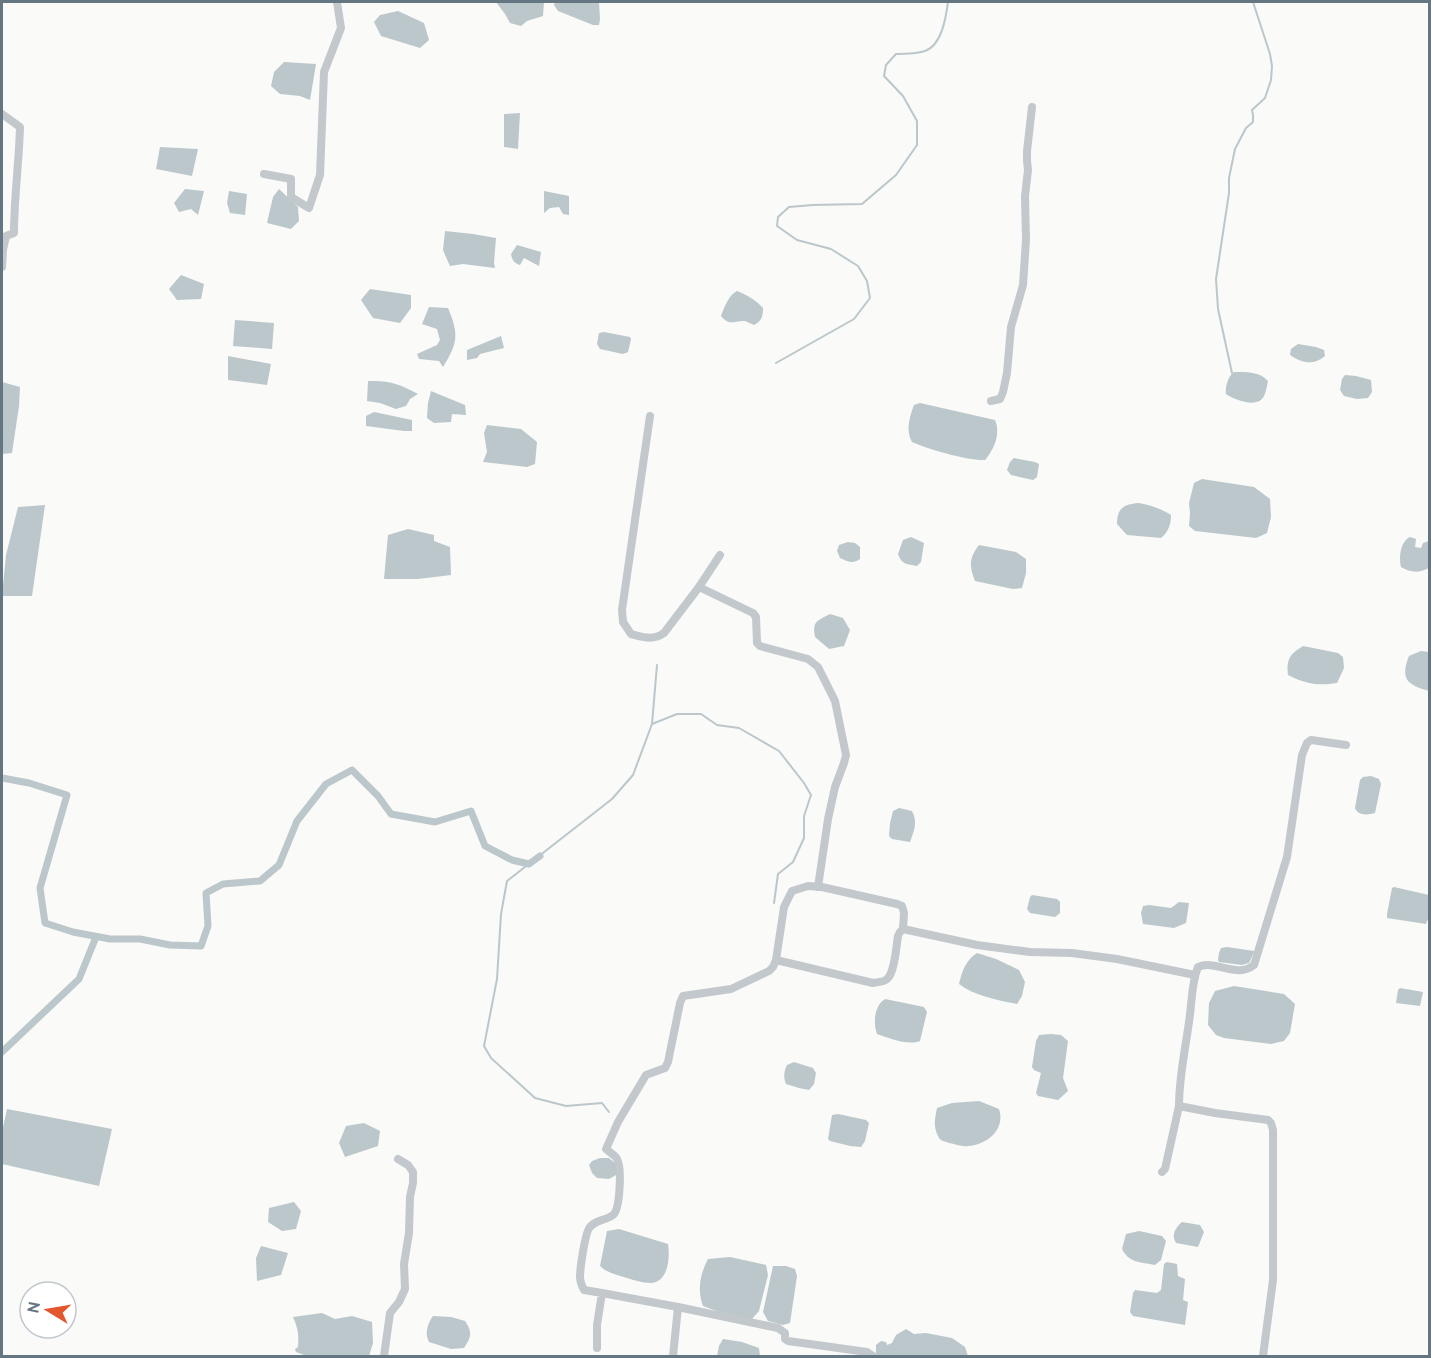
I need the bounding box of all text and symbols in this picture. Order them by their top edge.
north arrow [18,1280,78,1340]
text: N [24,1300,46,1315]

